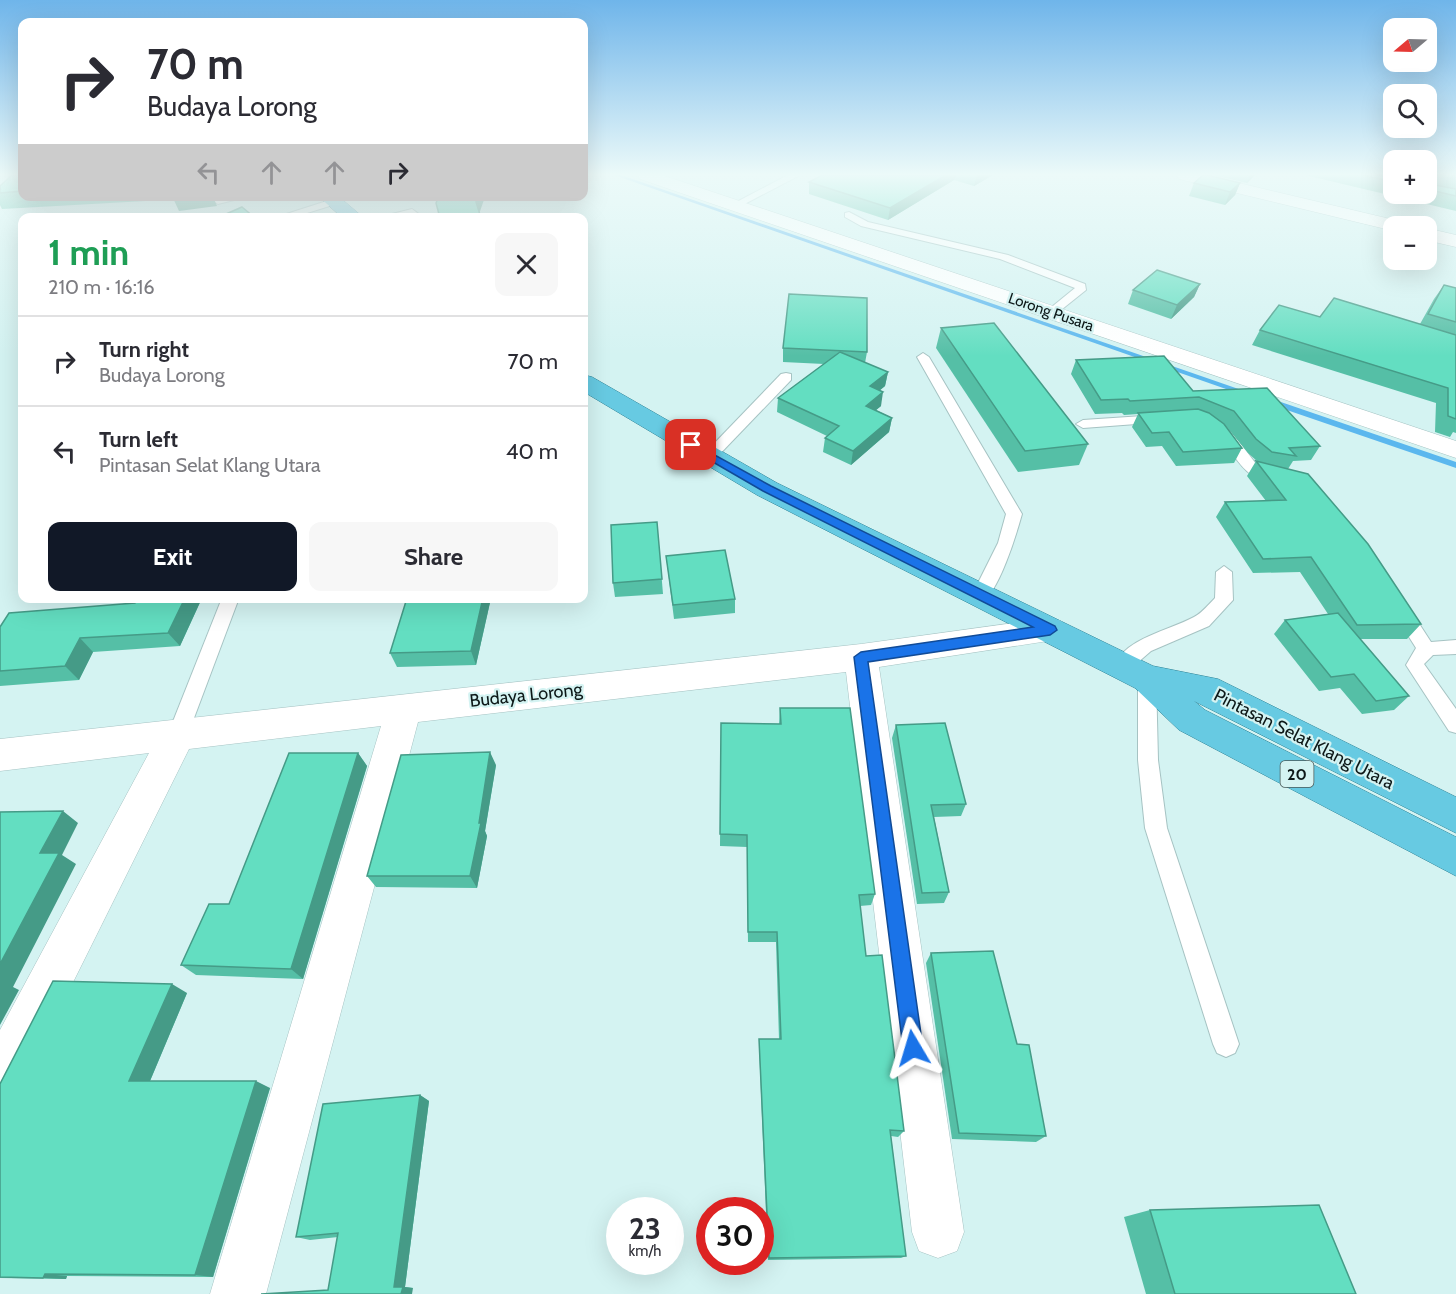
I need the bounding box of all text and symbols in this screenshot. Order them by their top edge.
north arrow [1383,18,1437,72]
map controls [1383,18,1437,270]
text: 70 m [147,38,244,90]
icon: right [48,42,126,120]
button: search [1383,84,1437,138]
text: Budaya Lorong [147,90,317,123]
button: + [1383,150,1437,204]
icon: left [192,156,225,189]
icon: ahead [255,156,288,189]
icon: ahead [318,156,351,189]
icon: right [381,156,414,189]
button: − [1383,216,1437,270]
text: 1 min [48,230,129,274]
button: close [495,233,558,296]
text: 210 m · 16:16 [48,275,155,299]
street label: Lorong Pusara [1006,289,1097,335]
text: Turn right [99,336,189,363]
icon: right [48,345,81,378]
text: 70 m [508,348,558,375]
text: Budaya Lorong [99,363,225,387]
pin [665,419,716,470]
text: Turn left [99,426,178,453]
icon: arrive [674,428,707,461]
icon: left [48,435,81,468]
text: 40 m [506,438,558,465]
text: Pintasan Selat Klang Utara [99,453,321,477]
button: Exit [48,522,297,591]
button: Share [309,522,558,591]
street label: Budaya Lorong [469,678,584,712]
street label: Pintasan Selat Klang Utara [1210,684,1398,794]
road number: 20 [1280,761,1314,787]
position arrow [881,1016,945,1080]
speed limit sign: 30 [696,1197,774,1275]
text: 23 [629,1210,661,1247]
text: km/h [629,1242,661,1260]

